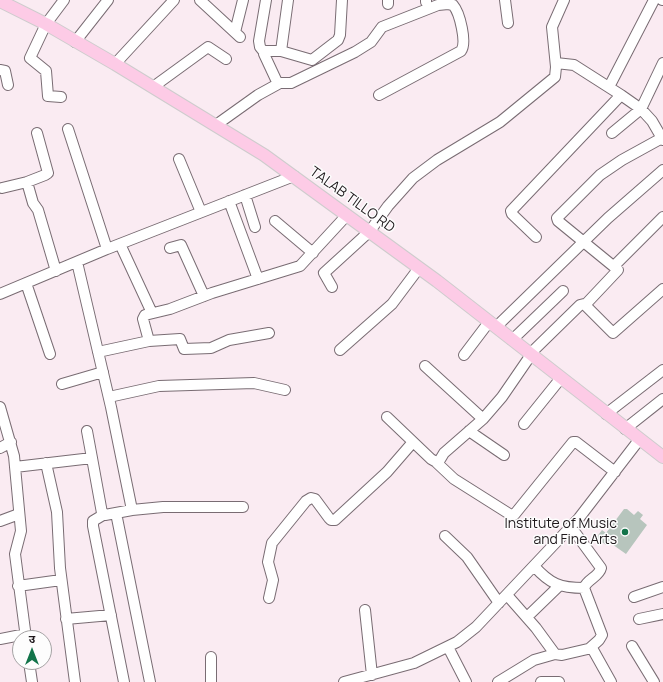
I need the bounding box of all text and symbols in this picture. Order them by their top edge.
street label: TALAB TILLO RD [306,163,398,237]
place label: Institute of Music and Fine Arts [504,516,617,548]
marker: Institute of Music and Fine Arts [620,527,630,537]
north arrow [12,630,52,670]
text: उ [29,631,35,646]

